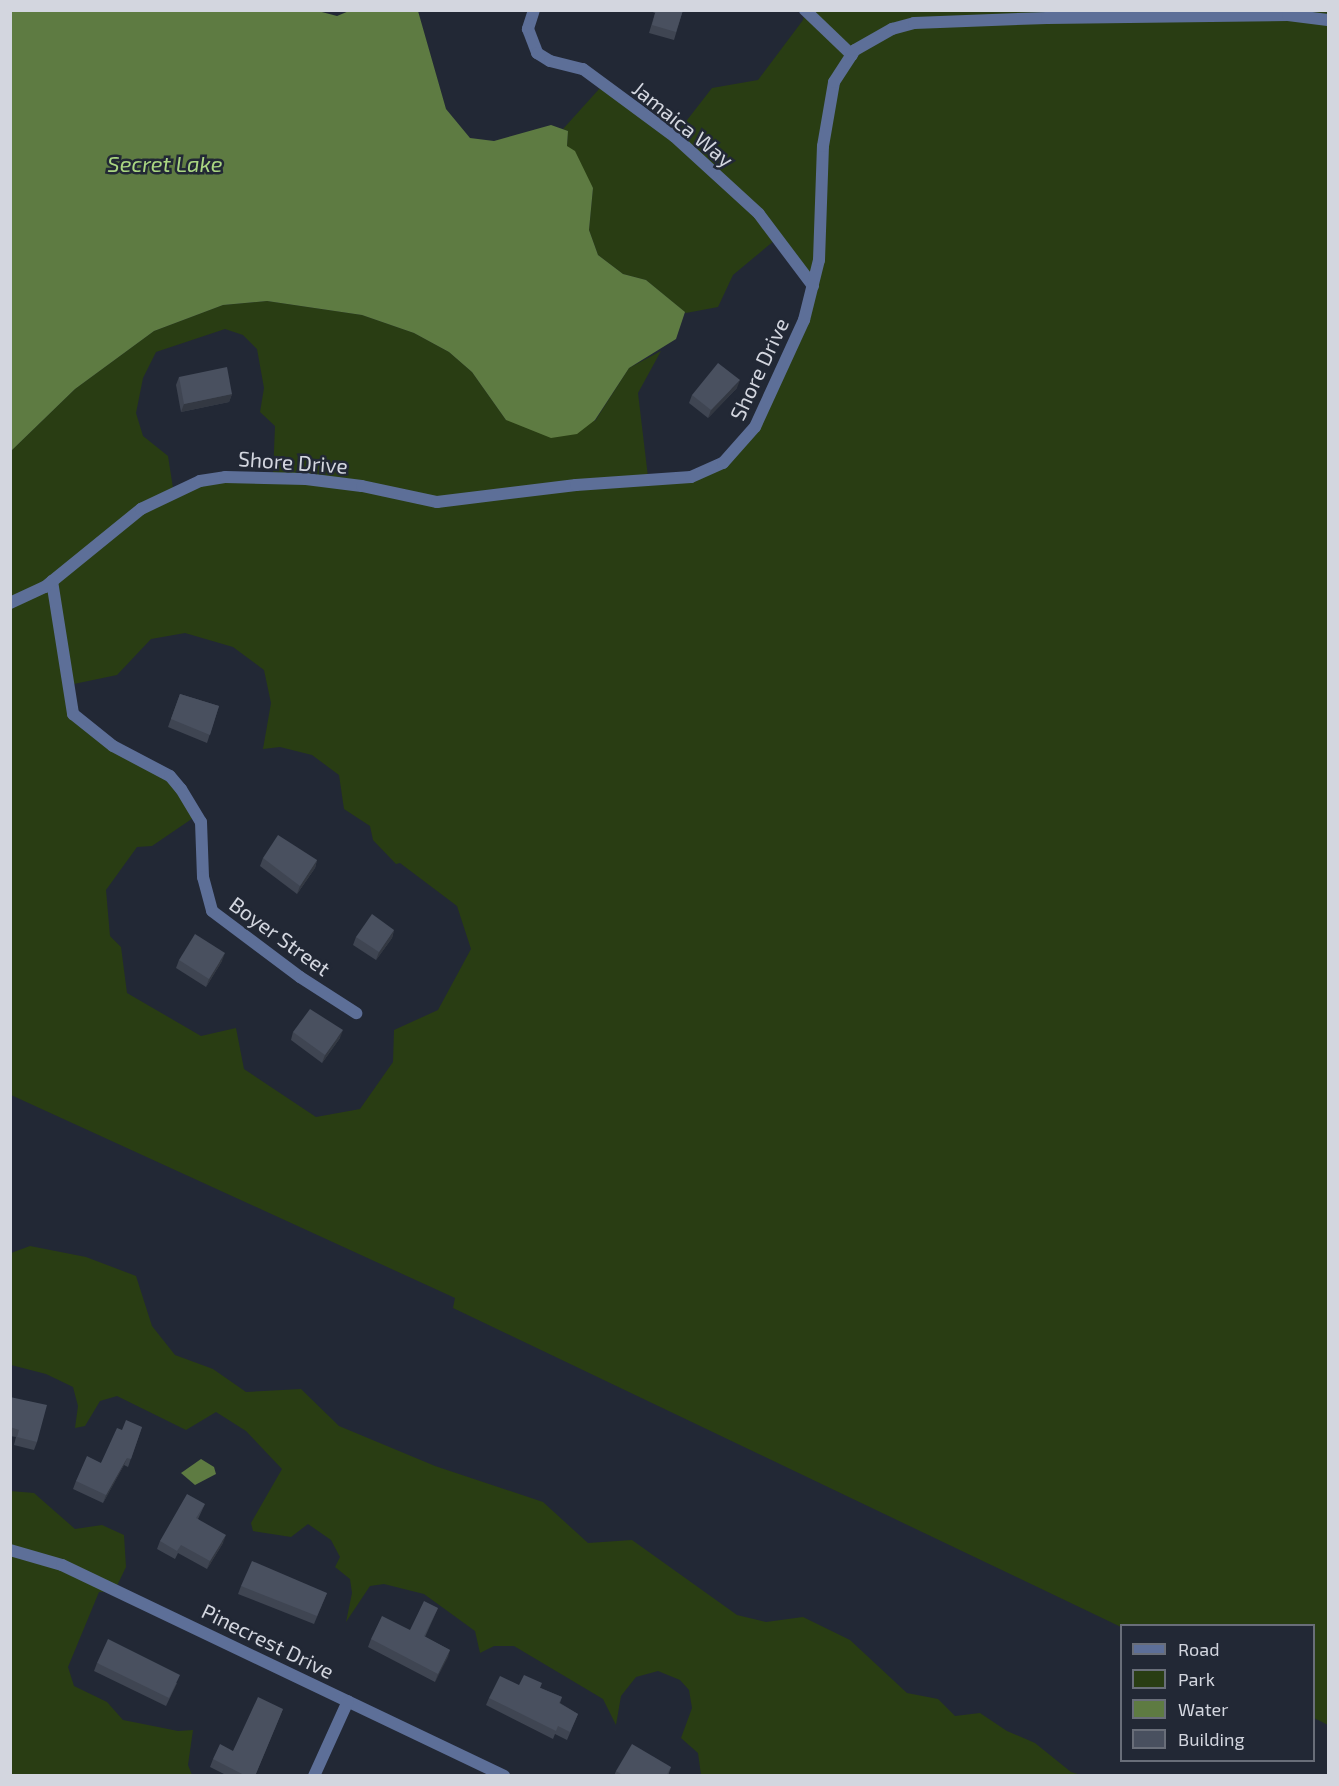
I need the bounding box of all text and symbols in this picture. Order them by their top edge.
street label: Jamaica Way [627,76,739,172]
water label: Secret Lake [107,151,223,177]
street label: Shore Drive [724,314,794,424]
street label: Shore Drive [237,446,349,478]
street label: Boyer Street [225,891,335,981]
street label: Pinecrest Drive [198,1598,338,1684]
legend [1120,1624,1315,1762]
text: Road [1178,1638,1219,1660]
text: Park [1178,1668,1215,1690]
text: Water [1178,1698,1228,1720]
text: Building [1178,1728,1245,1750]

